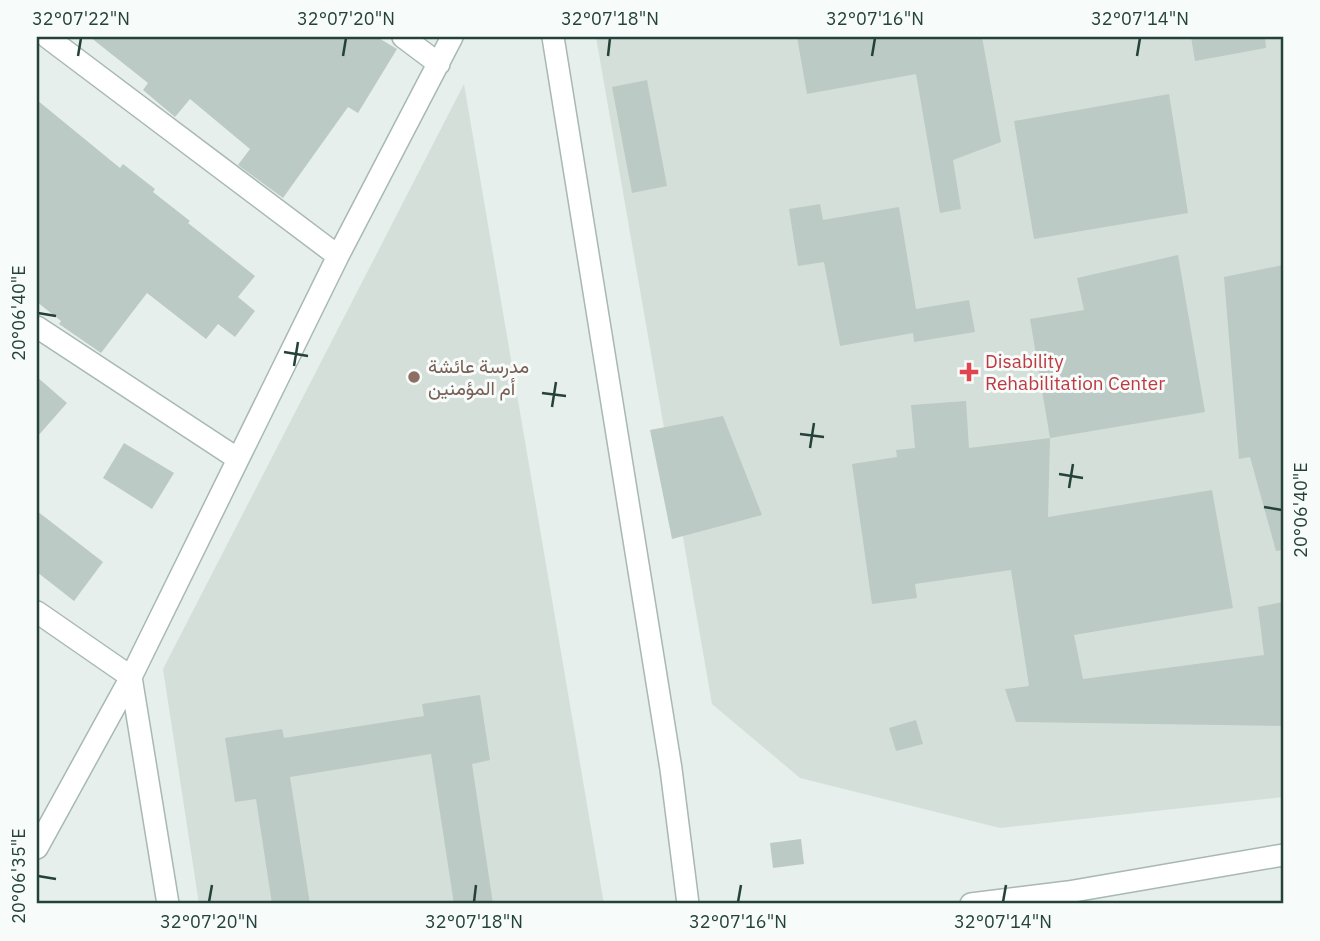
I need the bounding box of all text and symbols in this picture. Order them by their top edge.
text: 32°07'22"N [32,7,130,30]
text: 32°07'20"N [297,7,395,30]
text: 32°07'18"N [561,7,659,30]
text: 32°07'16"N [826,7,924,30]
text: 32°07'14"N [1091,7,1189,30]
text: 20°06'40"E [7,265,30,361]
place label: Disability Rehabilitation Center [985,349,1165,395]
place label: مدرسة عائشة أم المؤمنين [428,354,529,401]
marker: Disability Rehabilitation Center [959,362,979,382]
marker: مدرسة عائشة أم المؤمنين [406,369,422,385]
text: 20°06'40"E [1289,462,1312,558]
text: 20°06'35"E [7,828,30,924]
text: 32°07'20"N [160,910,258,933]
text: 32°07'18"N [425,910,523,933]
text: 32°07'16"N [689,910,787,933]
text: 32°07'14"N [954,910,1052,933]

